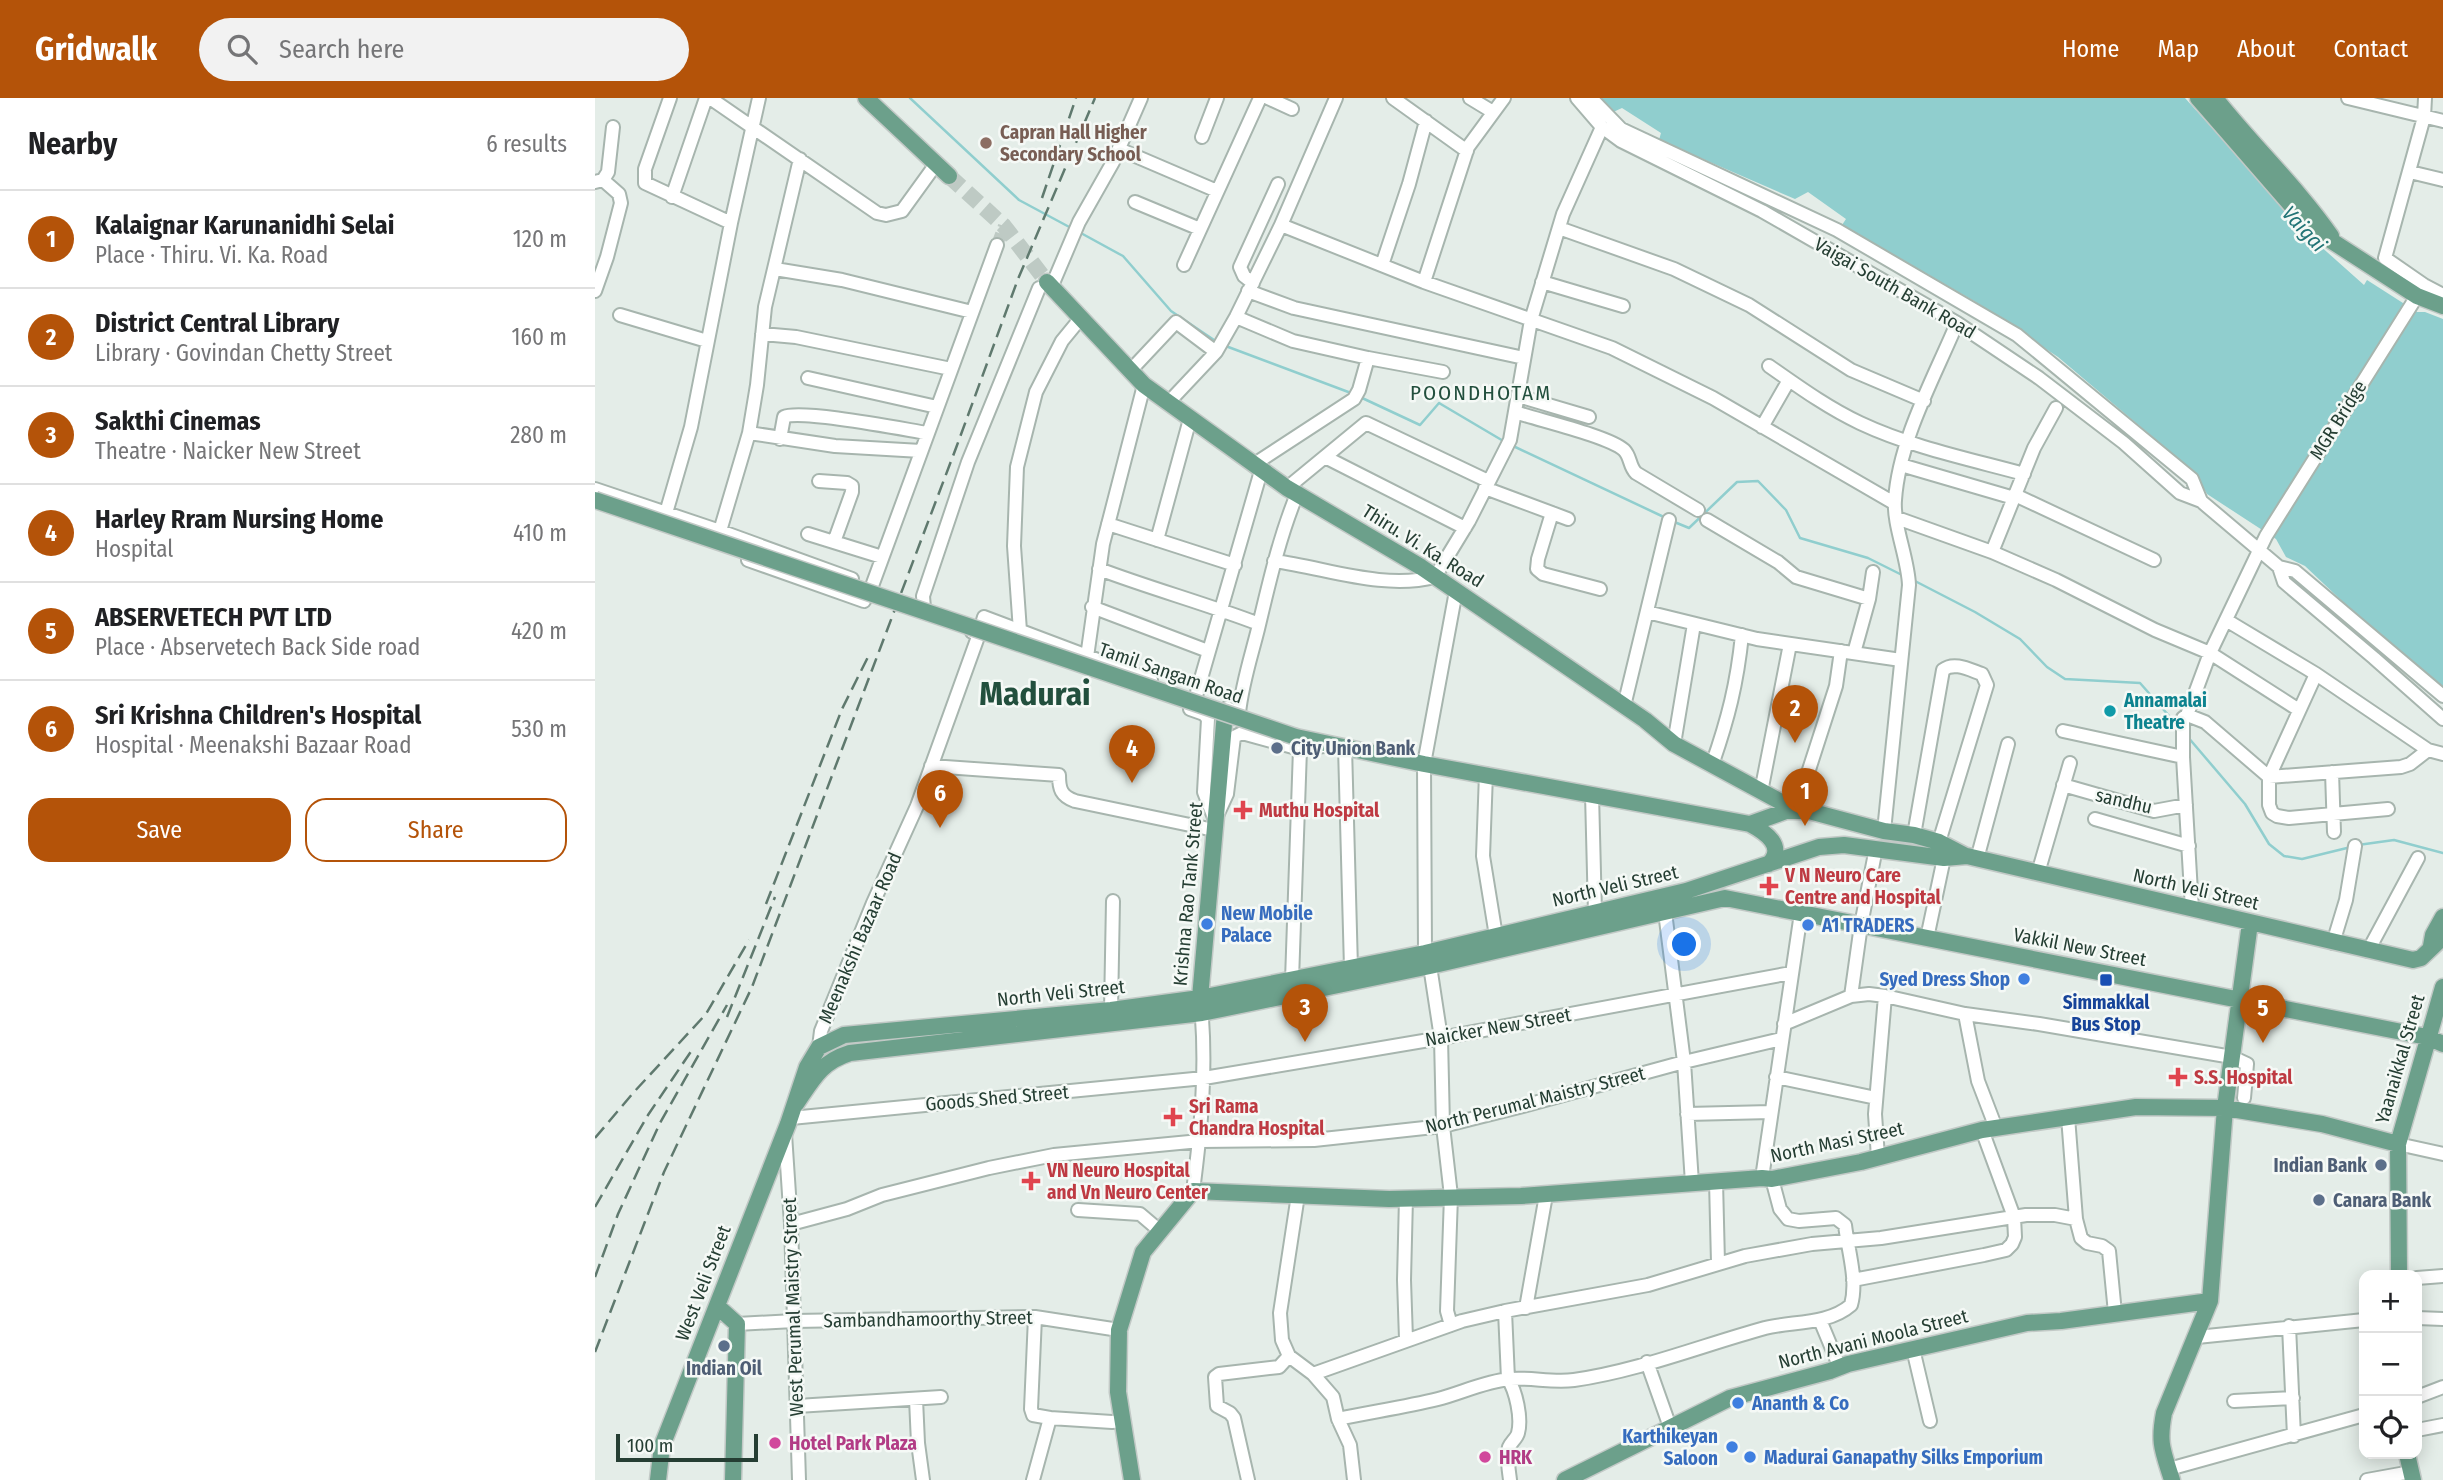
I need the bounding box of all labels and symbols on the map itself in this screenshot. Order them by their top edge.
place label: Capran Hall Higher Secondary School [1000,121,1148,166]
marker: Capran Hall Higher Secondary School [978,135,994,151]
water label: Vaigai [2276,201,2332,258]
street label: Vaigai South Bank Road [1810,232,1980,344]
street label: MGR Bridge [2305,376,2371,464]
district label: POONDHOTAM [1410,380,1552,406]
street label: Thiru. Vi. Ka. Road [1358,499,1488,593]
street label: Tamil Sangam Road [1096,638,1246,708]
district label: Madurai [979,674,1091,714]
pin: 2 [1772,685,1818,743]
place label: Annamalai Theatre [2123,689,2207,734]
marker: Annamalai Theatre [2102,703,2118,719]
pin: 4 [1109,725,1155,783]
place label: City Union Bank [1291,737,1416,760]
marker: City Union Bank [1269,740,1285,756]
pin: 1 [1782,768,1828,826]
pin: 6 [917,770,963,828]
street label: sandhu [2093,783,2155,819]
place label: Muthu Hospital [1259,799,1380,822]
street label: Krishna Rao Tank Street [1169,800,1208,987]
marker: Muthu Hospital [1233,800,1253,820]
street label: Meenakshi Bazaar Road [814,849,906,1027]
street label: North Veli Street [1550,860,1681,912]
street label: North Veli Street [2131,863,2262,915]
place label: V N Neuro Care Centre and Hospital [1784,864,1941,909]
marker: V N Neuro Care Centre and Hospital [1759,876,1779,896]
place label: New Mobile Palace [1221,902,1313,947]
place label: A1 TRADERS [1821,914,1914,937]
marker: New Mobile Palace [1199,916,1215,932]
marker: A1 TRADERS [1800,917,1816,933]
street label: Vakkil New Street [2012,923,2149,971]
your location [1667,927,1701,961]
place label: Syed Dress Shop [1879,968,2010,991]
marker: Syed Dress Shop [2016,971,2032,987]
marker: Simmakkal Bus Stop [2098,972,2114,988]
street label: North Veli Street [996,975,1127,1011]
pin: 3 [1282,984,1328,1042]
pin: 5 [2240,985,2286,1043]
place label: Simmakkal Bus Stop [2063,991,2150,1036]
street label: Yaanaikkal Street [2371,991,2430,1126]
street label: Naicker New Street [1423,1003,1573,1051]
street label: North Perumal Maistry Street [1423,1061,1648,1138]
place label: S.S. Hospital [2194,1066,2293,1089]
marker: S.S. Hospital [2168,1067,2188,1087]
street label: Goods Shed Street [924,1080,1070,1116]
place label: Sri Rama Chandra Hospital [1189,1095,1325,1140]
marker: Sri Rama Chandra Hospital [1163,1107,1183,1127]
street label: North Masi Street [1768,1116,1906,1167]
place label: Indian Bank [2274,1154,2367,1177]
marker: Indian Bank [2373,1157,2389,1173]
place label: VN Neuro Hospital and Vn Neuro Center [1046,1159,1209,1204]
marker: VN Neuro Hospital and Vn Neuro Center [1021,1171,1041,1191]
place label: Canara Bank [2333,1189,2431,1212]
marker: Canara Bank [2311,1192,2327,1208]
street label: West Perumal Maistry Street [778,1196,808,1417]
street label: West Veli Street [670,1221,736,1344]
street label: North Avani Moola Street [1776,1304,1971,1374]
street label: Sambandhamoorthy Street [823,1306,1034,1332]
marker: Indian Oil [716,1338,732,1354]
place label: Indian Oil [686,1357,763,1380]
place label: Ananth & Co [1751,1392,1849,1415]
marker: Ananth & Co [1730,1395,1746,1411]
place label: Karthikeyan Saloon [1622,1425,1718,1470]
scale bar [616,1431,758,1463]
place label: Hotel Park Plaza [789,1432,917,1455]
marker: Hotel Park Plaza [767,1435,783,1451]
marker: Karthikeyan Saloon [1724,1439,1740,1455]
place label: HRK [1499,1446,1533,1469]
place label: Madurai Ganapathy Silks Emporium [1764,1446,2043,1469]
marker: HRK [1477,1449,1493,1465]
marker: Madurai Ganapathy Silks Emporium [1742,1449,1758,1465]

